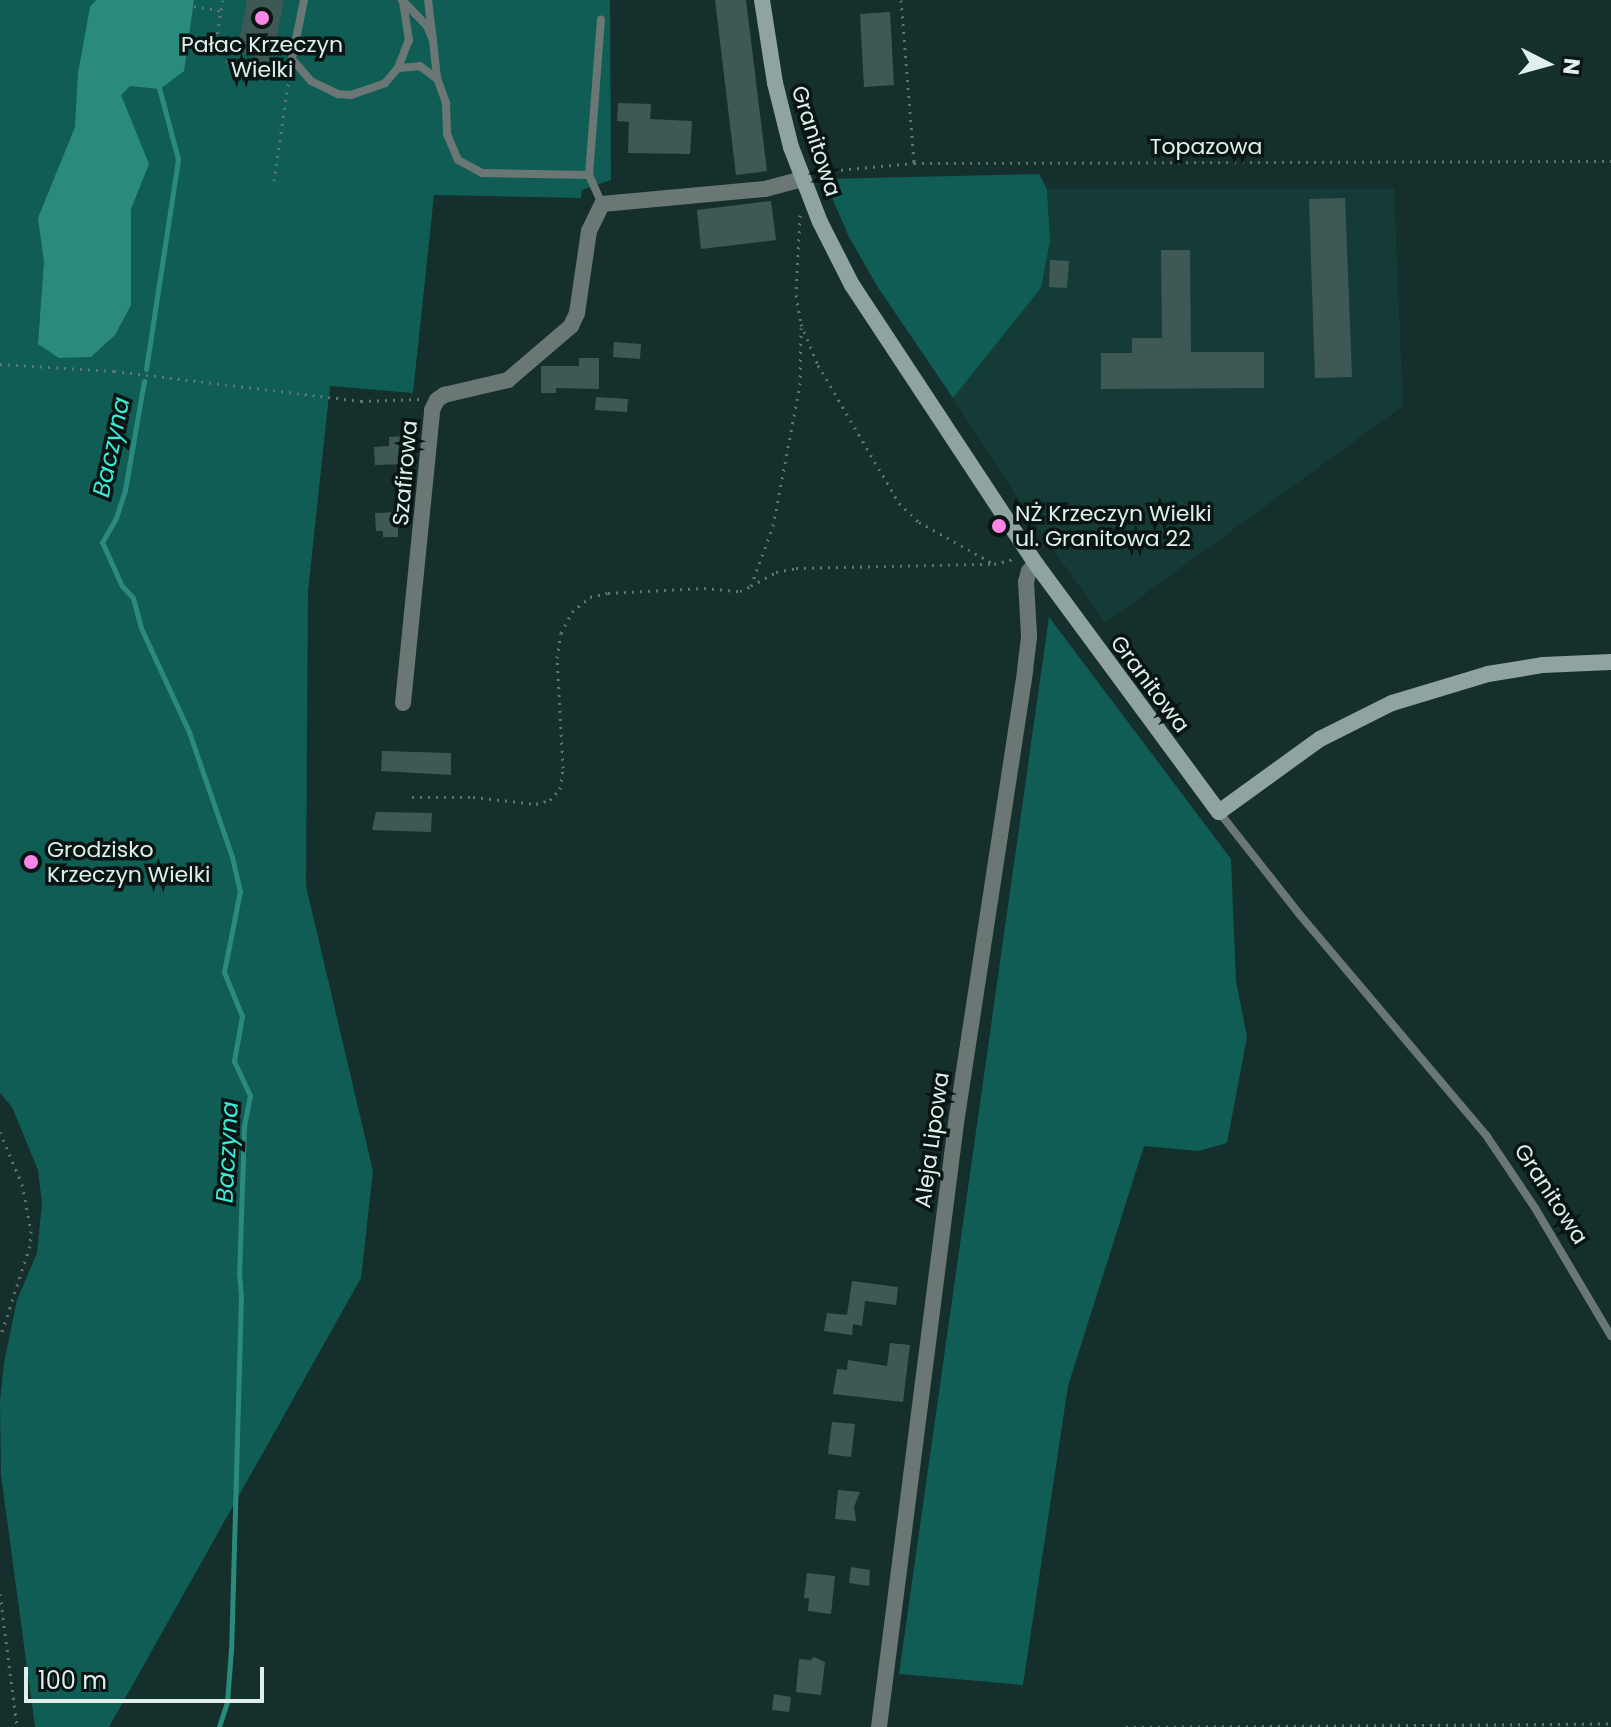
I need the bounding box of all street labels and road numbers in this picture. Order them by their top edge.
street label: Granitowa [786,82,846,200]
street label: Topazowa [1150,134,1262,160]
street label: Szafirowa [387,419,423,527]
street label: Granitowa [1105,630,1195,738]
street label: Aleja Lipowa [909,1070,955,1210]
street label: Granitowa [1509,1139,1593,1249]

